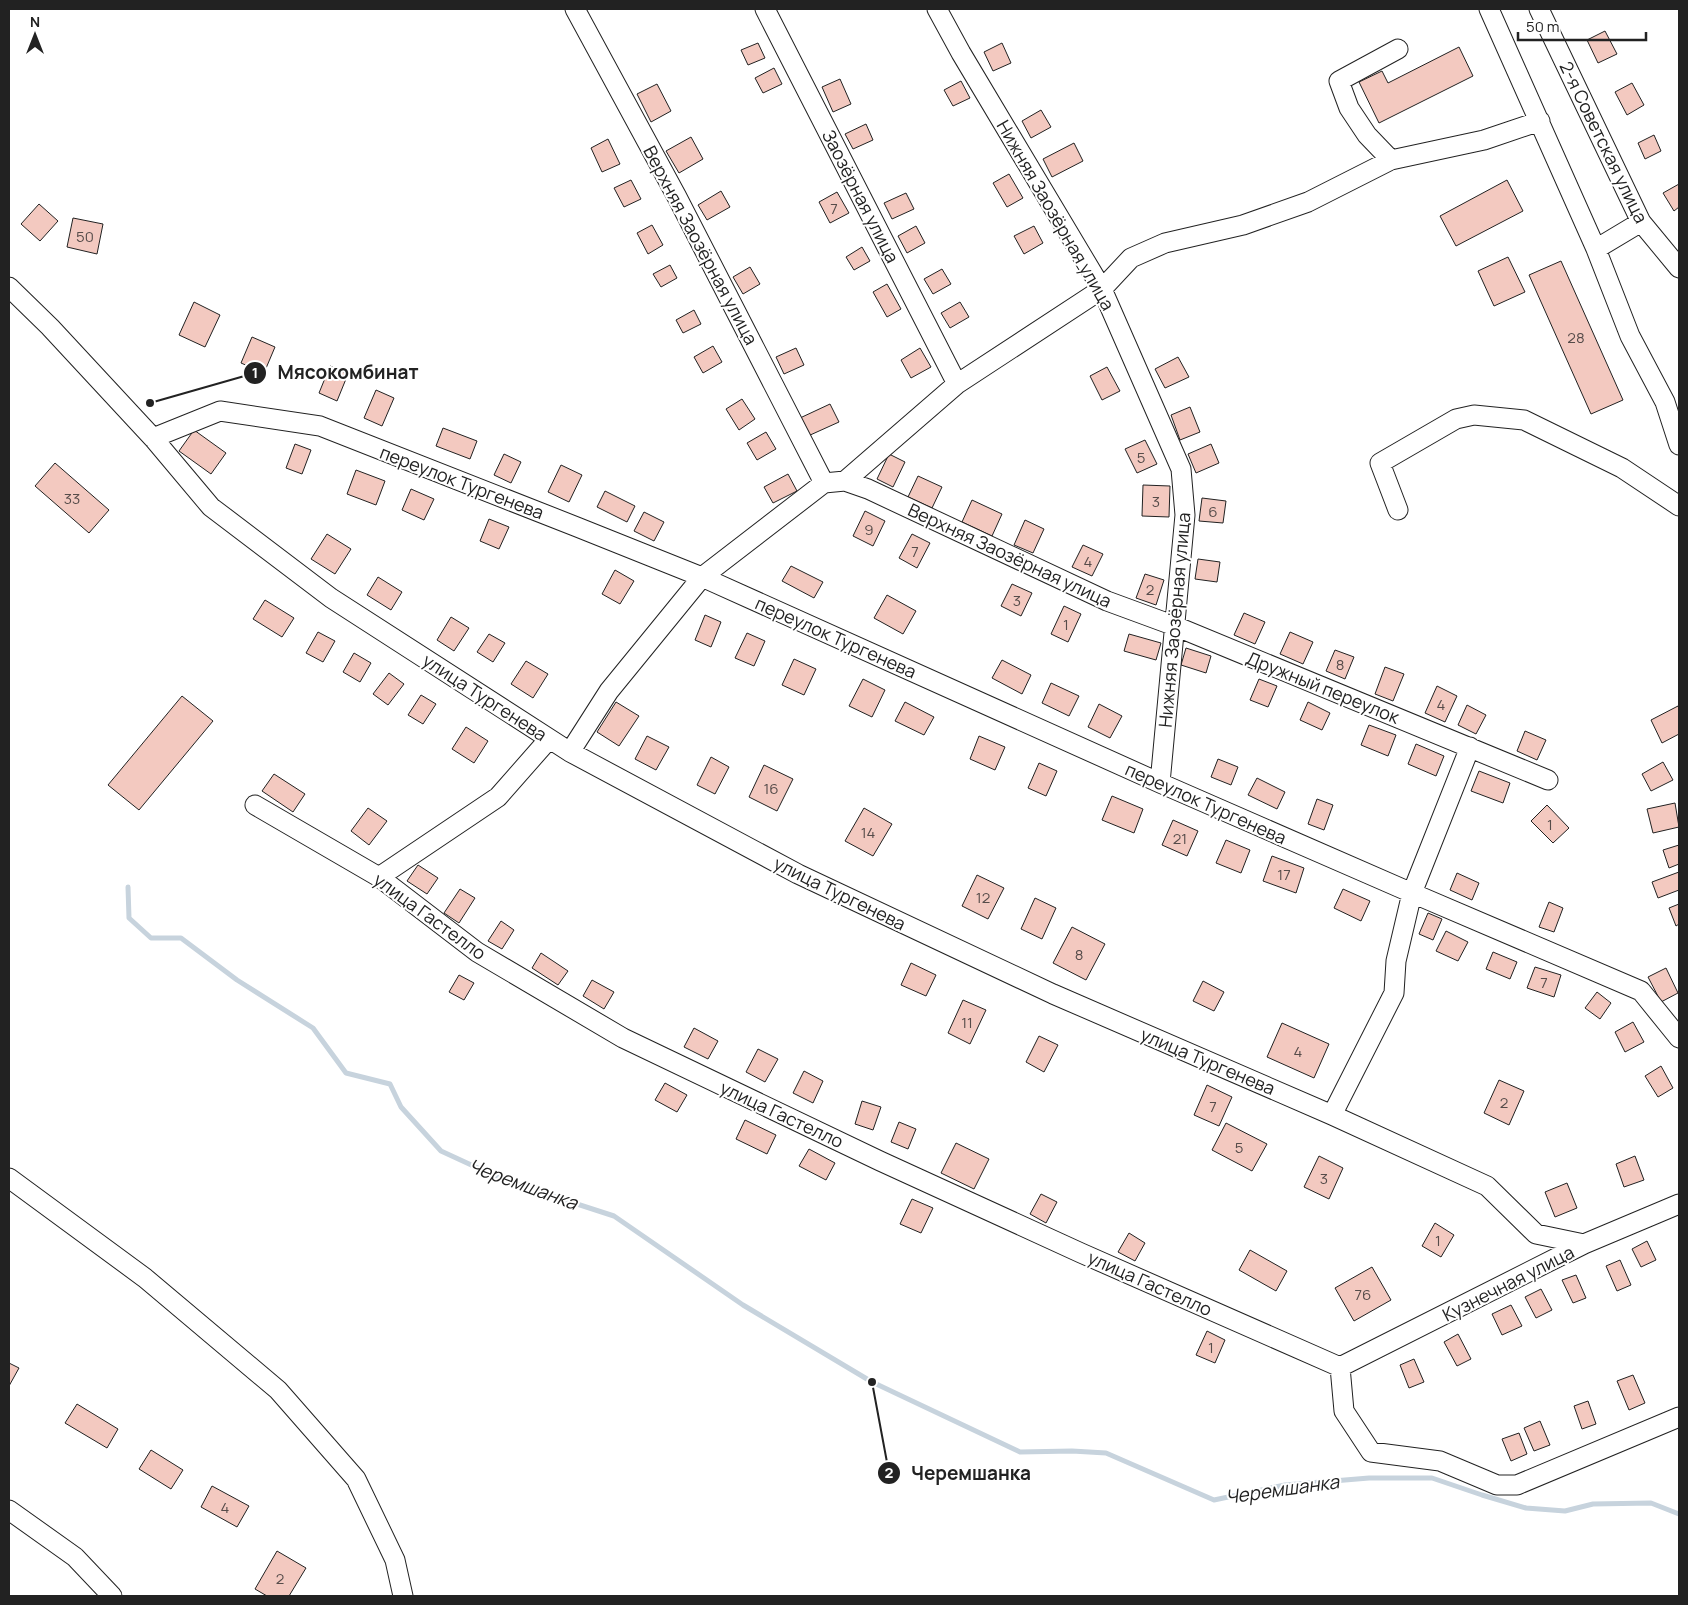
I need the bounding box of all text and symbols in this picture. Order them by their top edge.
north arrow [10,10,60,60]
scale bar [1518,10,1646,42]
text: N [30,12,40,31]
text: 50 m [1526,16,1560,37]
street label: 2-я Советская улица [1554,57,1654,227]
street label: Нижняя Заозёрная улица [992,116,1120,314]
street label: Заозёрная улица [817,125,905,267]
street label: Верхняя Заозёрная улица [638,141,764,349]
house number: 7 [830,198,838,219]
house number: 50 [76,226,94,247]
house number: 28 [1567,327,1585,348]
callout: Мясокомбинат [242,356,428,390]
text: Мясокомбинат [277,359,419,385]
text: 1 [252,362,258,383]
street label: переулок Тургенева [377,440,547,524]
house number: 5 [1137,447,1145,468]
house number: 33 [64,488,80,509]
house number: 3 [1152,491,1160,512]
street label: Верхняя Заозёрная улица [904,497,1116,613]
house number: 6 [1208,501,1218,522]
street label: Нижняя Заозёрная улица [1153,511,1195,729]
house number: 9 [864,519,874,540]
house number: 7 [911,541,919,562]
house number: 4 [1084,551,1093,572]
house number: 2 [1146,579,1154,600]
house number: 3 [1013,590,1021,611]
street label: переулок Тургенева [752,591,920,683]
house number: 1 [1063,614,1069,635]
street label: Дружный переулок [1243,645,1404,729]
street label: улица Тургенева [418,648,552,746]
house number: 8 [1336,654,1344,675]
house number: 4 [1437,694,1446,715]
street label: переулок Тургенева [1122,757,1290,849]
house number: 16 [763,778,779,799]
house number: 1 [1547,814,1553,835]
house number: 14 [861,822,875,843]
house number: 21 [1173,828,1187,849]
street label: улица Тургенева [770,851,910,935]
house number: 17 [1277,864,1291,885]
street label: улица Гастелло [369,867,491,965]
house number: 12 [976,887,990,908]
house number: 8 [1075,944,1083,965]
house number: 7 [1540,972,1548,993]
house number: 11 [961,1012,973,1033]
street label: улица Тургенева [1137,1022,1279,1100]
house number: 4 [1294,1041,1303,1062]
street label: улица Гастелло [716,1075,848,1153]
house number: 2 [1500,1092,1508,1113]
house number: 7 [1209,1096,1217,1117]
house number: 5 [1235,1137,1243,1158]
water label: Черемшанка [465,1152,583,1216]
house number: 3 [1320,1168,1328,1189]
house number: 1 [1435,1230,1441,1251]
street label: Кузнечная улица [1438,1240,1578,1326]
street label: улица Гастелло [1084,1245,1216,1321]
house number: 76 [1355,1284,1371,1305]
house number: 1 [1208,1337,1214,1358]
callout: Черемшанка [876,1456,1041,1490]
text: Черемшанка [911,1460,1031,1486]
text: 2 [885,1462,894,1483]
water label: Черемшанка [1223,1468,1342,1510]
house number: 4 [221,1497,230,1518]
house number: 2 [276,1568,284,1589]

